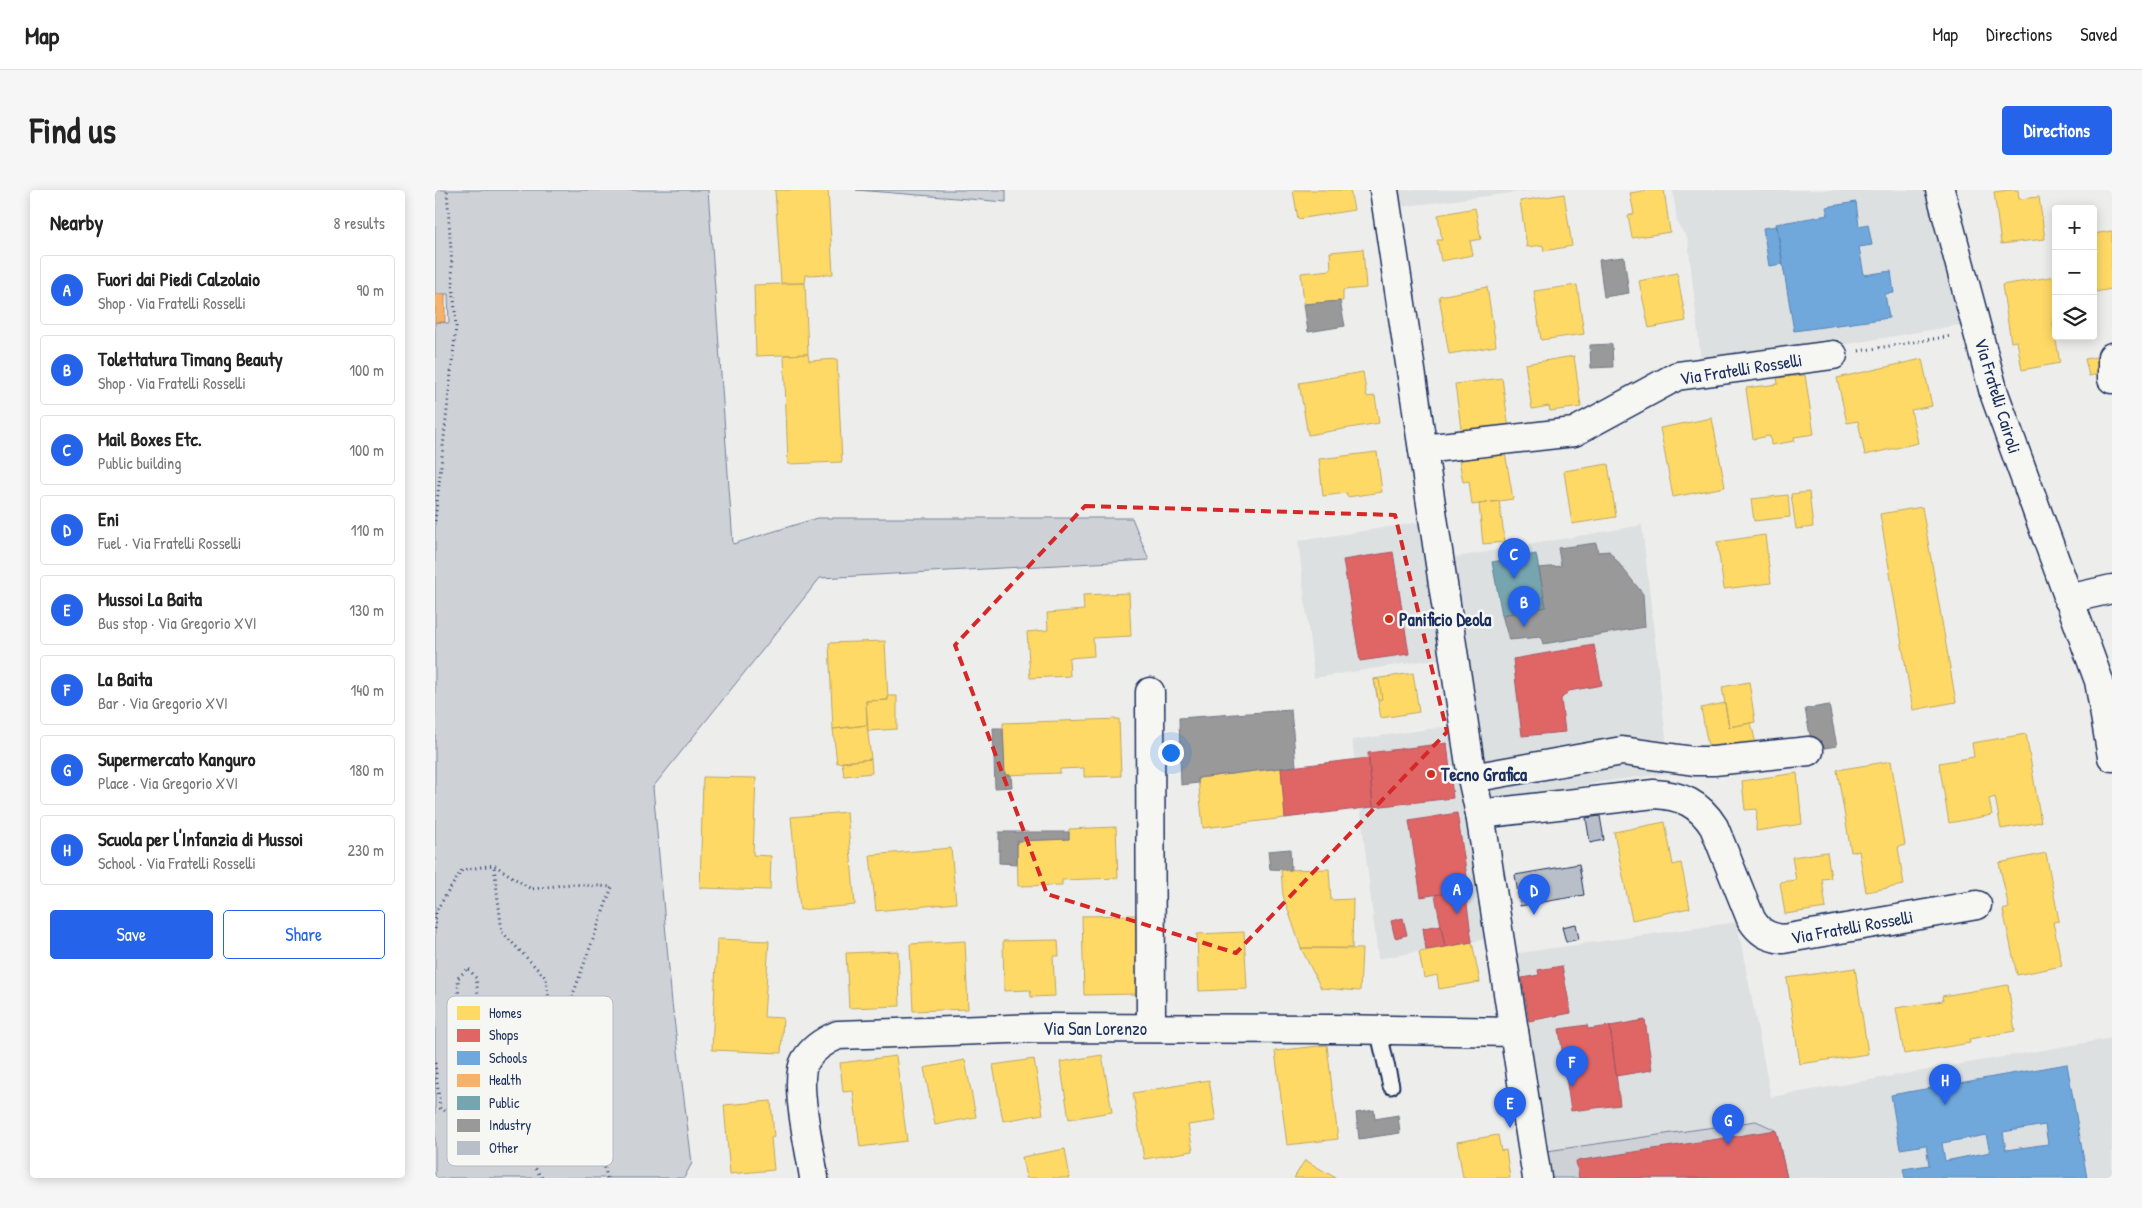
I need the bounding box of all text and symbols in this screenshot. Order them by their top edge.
text: Map [25,19,59,51]
text: Map [1933,22,1958,47]
text: Directions [1986,22,2052,47]
text: Saved [2080,22,2117,47]
button: Directions [2002,106,2112,155]
text: Find us [30,107,116,154]
map controls [2052,205,2097,340]
button: + [2052,205,2097,250]
text: Nearby [50,208,103,237]
text: 8 results [333,212,385,234]
button: − [2052,250,2097,295]
text: Fuori dai Piedi Calzolaio [98,266,260,292]
text: A [63,279,71,301]
text: 90 m [356,279,384,301]
text: Shop · Via Fratelli Rosselli [98,292,246,314]
button: layers [2052,295,2097,340]
street label: Via Fratelli Cairoli [1969,335,2027,457]
text: Tolettatura Timang Beauty [98,346,283,372]
street label: Via Fratelli Rosselli [1678,347,1804,391]
text: B [63,359,71,381]
text: 100 m [349,359,384,381]
text: Shop · Via Fratelli Rosselli [98,372,246,394]
text: Mail Boxes Etc. [98,426,202,452]
text: C [63,439,71,461]
text: 100 m [349,439,384,461]
text: Public building [98,452,181,474]
text: Eni [98,506,119,532]
text: D [63,519,71,541]
text: 110 m [351,519,384,541]
text: Fuel · Via Fratelli Rosselli [98,532,241,554]
pin: C [1498,538,1530,579]
text: Mussoi La Baita [98,586,202,612]
pin: B [1508,586,1540,627]
text: E [63,599,71,621]
text: 130 m [349,599,384,621]
place label: Panificio Deola [1399,607,1492,632]
text: Bus stop · Via Gregorio XVI [98,612,256,634]
marker: Panificio Deola [1383,613,1395,625]
text: La Baita [98,666,152,692]
text: F [64,679,70,701]
text: 140 m [350,679,384,701]
text: Bar · Via Gregorio XVI [98,692,228,714]
your location [1158,740,1184,766]
text: Supermercato Kanguro [98,746,256,772]
text: G [63,759,71,781]
text: 180 m [350,759,384,781]
place label: Tecno Grafica [1440,762,1528,787]
marker: Tecno Grafica [1425,768,1437,780]
text: Place · Via Gregorio XVI [98,772,238,794]
text: Scuola per l'Infanzia di Mussoi [98,826,303,852]
text: H [63,839,71,861]
text: 230 m [348,839,384,861]
text: School · Via Fratelli Rosselli [98,852,256,874]
pin: A [1441,873,1473,914]
pin: D [1518,874,1550,915]
street label: Via Fratelli Rosselli [1789,904,1915,950]
button: Save [50,910,213,959]
button: Share [223,910,385,959]
legend [447,996,613,1166]
text: Homes [489,1003,522,1022]
street label: Via San Lorenzo [1043,1016,1147,1041]
text: Shops [489,1025,518,1045]
pin: F [1556,1046,1588,1087]
text: Schools [489,1048,527,1067]
pin: H [1929,1064,1961,1105]
text: Health [489,1070,521,1089]
pin: E [1494,1087,1526,1128]
text: Public [489,1093,520,1112]
pin: G [1712,1104,1744,1145]
text: Industry [489,1115,531,1135]
text: Other [489,1138,519,1157]

